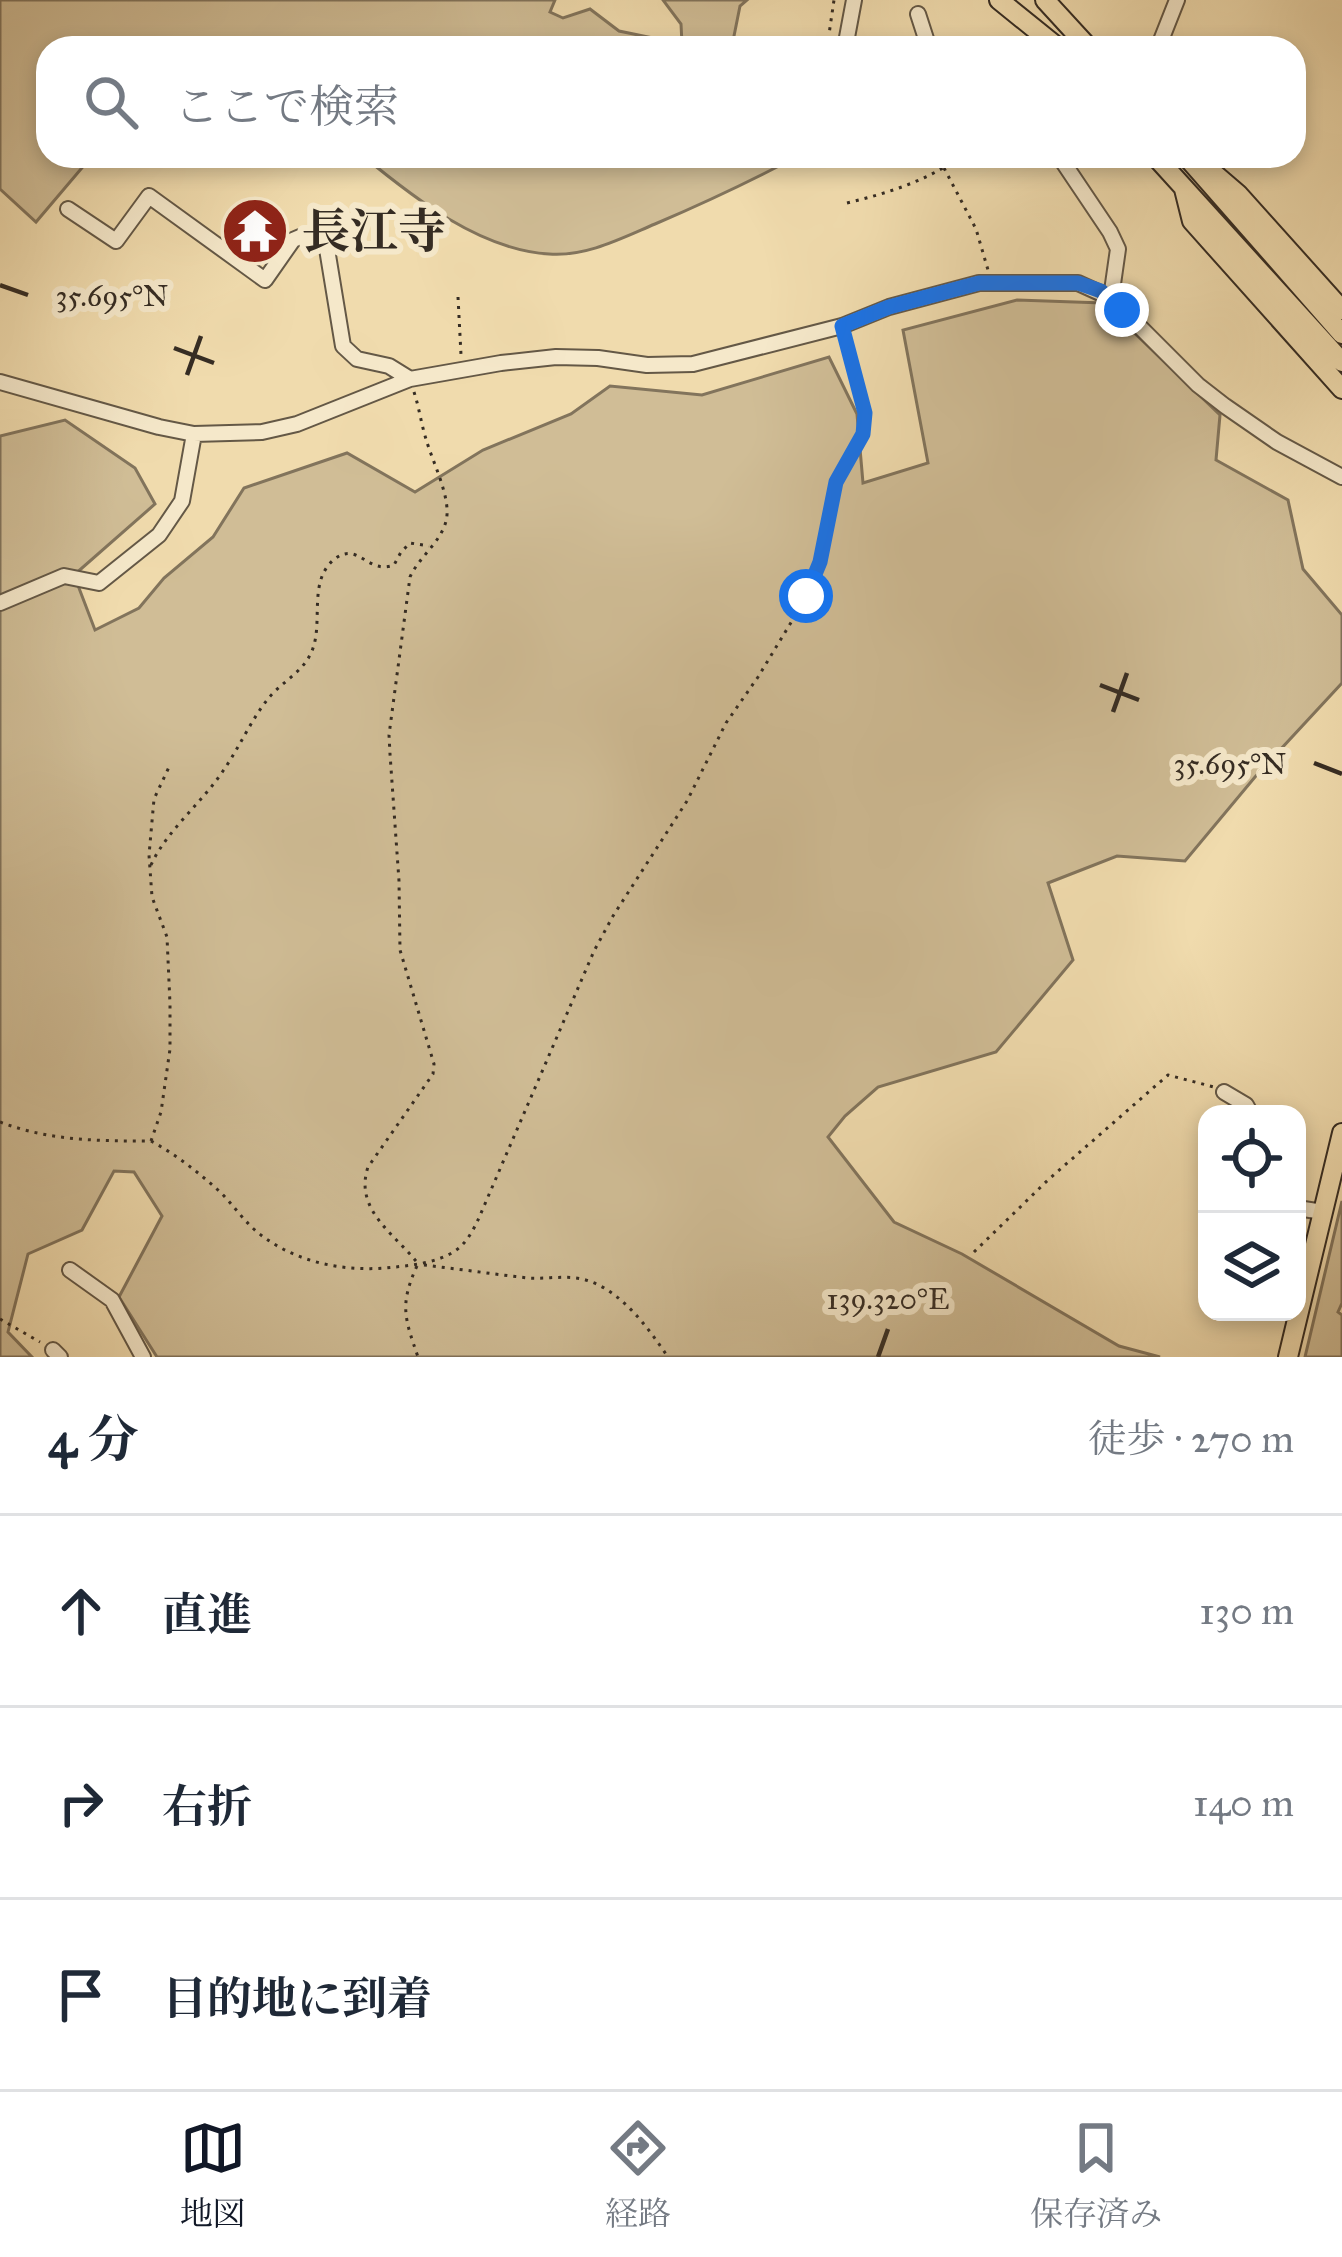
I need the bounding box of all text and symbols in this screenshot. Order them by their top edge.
search box [36,36,1306,168]
icon: search [78,69,144,135]
text: ここで検索 [174,79,399,134]
temple icon: 長江寺 [220,196,290,266]
place label: 長江寺 [302,202,446,261]
text: 35.695°N [55,278,169,315]
route end [1095,283,1149,337]
route start [779,569,833,623]
text: 35.695°N [1173,746,1287,783]
map controls [1198,1105,1306,1321]
button: locate [1198,1105,1306,1213]
button: layers [1198,1213,1306,1321]
text: 139.320°E [827,1281,949,1318]
text: 4 分 [48,1409,138,1471]
text: 徒歩 · 270 m [1088,1415,1294,1463]
icon: ahead [48,1578,114,1644]
text: 直進 [162,1587,252,1642]
text: 130 m [1199,1587,1294,1635]
icon: right [48,1770,114,1836]
text: 右折 [162,1779,252,1834]
text: 140 m [1193,1779,1294,1827]
icon: arrive [48,1962,114,2028]
text: 目的地に到着 [162,1971,432,2026]
tab: 地図 [180,2115,246,2234]
tab: 経路 [605,2115,671,2234]
tab: 保存済み [1030,2115,1162,2234]

